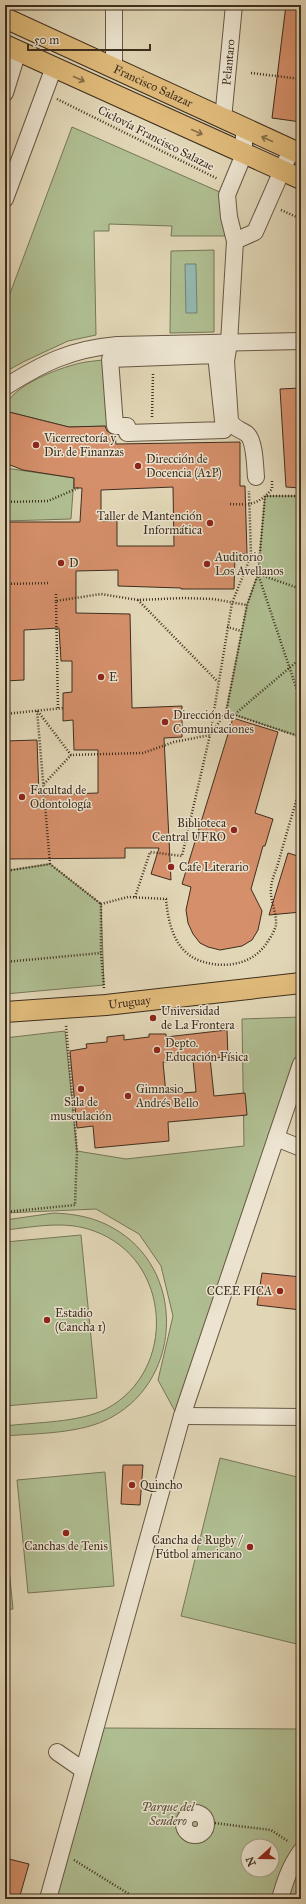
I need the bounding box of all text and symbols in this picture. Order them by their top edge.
scale bar [28,26,150,52]
text: 50 m [34,33,59,47]
street label: Pelantaro [219,39,238,86]
street label: Francisco Salazar [111,62,195,111]
one-way arrow [72,76,84,83]
street label: Ciclovía Francisco Salazae [96,103,216,173]
one-way arrow [191,129,203,136]
one-way arrow [262,135,274,142]
place label: Vicerrectoría y Dir. de Finanzas [43,431,124,459]
marker: Vicerrectoría y Dir. de Finanzas [31,440,41,450]
place label: Dirección de Docencia (A2P) [146,452,222,480]
marker: Dirección de Docencia (A2P) [133,461,143,471]
place label: Taller de Mantención Informática [97,509,203,537]
marker: Taller de Mantención Informática [205,518,215,528]
place label: Auditorio Los Avellanos [214,550,284,578]
place label: D [69,556,78,570]
marker: D [56,558,66,568]
marker: Auditorio Los Avellanos [202,559,212,569]
place label: E [109,670,118,684]
marker: E [96,672,106,682]
place label: Dirección de Comunicaciones [173,708,254,736]
marker: Dirección de Comunicaciones [160,717,170,727]
place label: Facultad de Odontología [30,783,92,812]
marker: Facultad de Odontología [17,792,27,802]
place label: Biblioteca Central UFRO [152,816,227,844]
marker: Biblioteca Central UFRO [229,825,239,835]
place label: Cafe Literario [179,860,249,874]
marker: Cafe Literario [166,862,176,872]
street label: Uruguay [108,993,152,1012]
place label: Universidad de La Frontera [161,1004,235,1032]
marker: Universidad de La Frontera [148,1013,158,1023]
place label: Depto. Educación Física [165,1036,249,1064]
marker: Depto. Educación Física [152,1045,162,1055]
place label: Gimnasio Andrés Bello [135,1082,198,1110]
marker: Sala de musculación [76,1084,86,1094]
marker: Gimnasio Andrés Bello [123,1091,133,1101]
place label: Sala de musculación [50,1095,112,1123]
place label: CCEE FICA [207,1284,272,1298]
marker: CCEE FICA [275,1286,285,1296]
place label: Estadio (Cancha 1) [55,1306,106,1334]
marker: Estadio (Cancha 1) [42,1315,52,1325]
place label: Quincho [140,1478,183,1492]
marker: Quincho [127,1480,137,1490]
marker: Canchas de Tenis [61,1528,71,1538]
place label: Cancha de Rugby / Fútbol americano [152,1533,244,1561]
place label: Canchas de Tenis [24,1539,108,1553]
marker: Cancha de Rugby / Fútbol americano [245,1542,255,1552]
park label: Parque del Sendero [142,1800,196,1828]
north arrow [240,1838,280,1878]
text: N [243,1854,259,1868]

